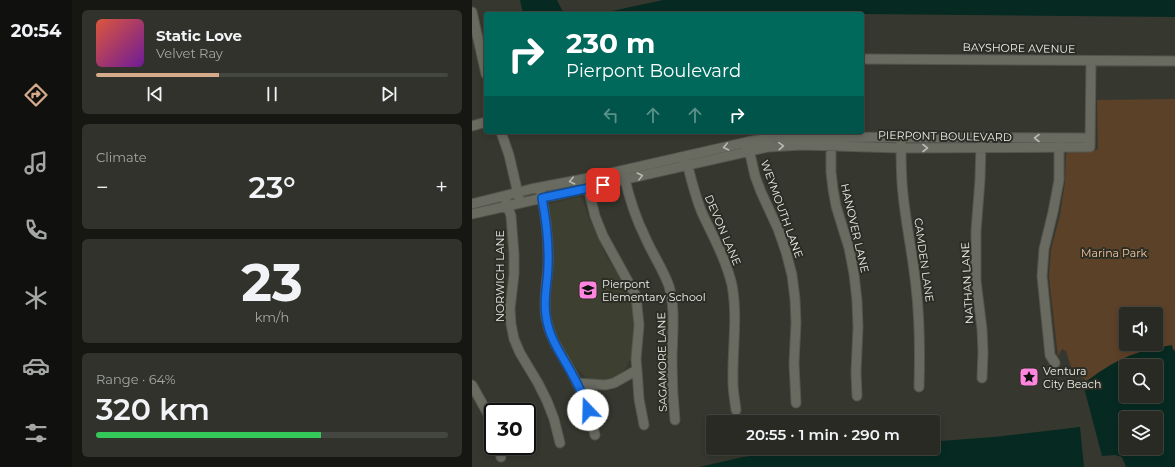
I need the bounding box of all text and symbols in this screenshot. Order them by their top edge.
text: 20:54 [11,20,61,42]
text: Static Love [156,26,242,45]
text: 230 m [566,26,655,60]
icon: right [500,28,552,80]
street label: BAYSHORE AVENUE [962,40,1076,56]
text: Velvet Ray [156,45,223,61]
text: Pierpont Boulevard [566,60,741,82]
icon: directions [22,81,50,109]
icon: previous [144,83,166,105]
icon: pause [261,83,283,105]
icon: next [378,83,400,105]
icon: left [600,104,622,126]
icon: ahead [642,104,664,126]
icon: ahead [684,104,706,126]
icon: right [726,104,748,126]
street label: PIERPONT BOULEVARD [878,128,1012,144]
one-way arrow [1034,134,1040,142]
one-way arrow [723,142,730,150]
one-way arrow [778,142,784,150]
one-way arrow [922,144,928,152]
icon: music [22,149,50,177]
text: Climate [96,149,147,165]
street label: WEYMOUTH LANE [758,158,806,260]
pin [586,168,620,202]
text: 23° [248,169,296,206]
one-way arrow [637,173,643,181]
text: − [96,174,109,201]
text: + [435,174,448,201]
icon: arrive [592,174,614,196]
one-way arrow [569,177,575,185]
street label: HANOVER LANE [838,182,872,274]
street label: DEVON LANE [702,193,744,267]
icon: phone [22,216,50,244]
street label: CAMDEN LANE [911,217,937,303]
street label: NORWICH LANE [493,230,507,322]
street label: NATHAN LANE [958,242,976,324]
park label: Marina Park [1081,246,1148,260]
text: 23 [241,251,303,314]
place label: Pierpont Elementary School [602,277,706,304]
school or university icon: Pierpont Elementary School [577,279,599,301]
icon: climate [22,284,50,312]
map controls [1119,307,1163,455]
button: sound [1119,307,1163,351]
text: km/h [255,309,289,325]
street label: SAGAMORE LANE [654,312,670,412]
icon: car [22,352,50,380]
button: search [1119,359,1163,403]
place label: Ventura City Beach [1043,364,1101,391]
place icon: Ventura City Beach [1018,366,1040,388]
text: Range · 64% [96,371,176,387]
position arrow [567,389,609,431]
text: 320 km [96,391,210,428]
speed limit sign: 30 [484,403,536,455]
button: layers [1119,411,1163,455]
icon: filters [22,419,50,447]
text: 20:55 · 1 min · 290 m [746,425,900,444]

